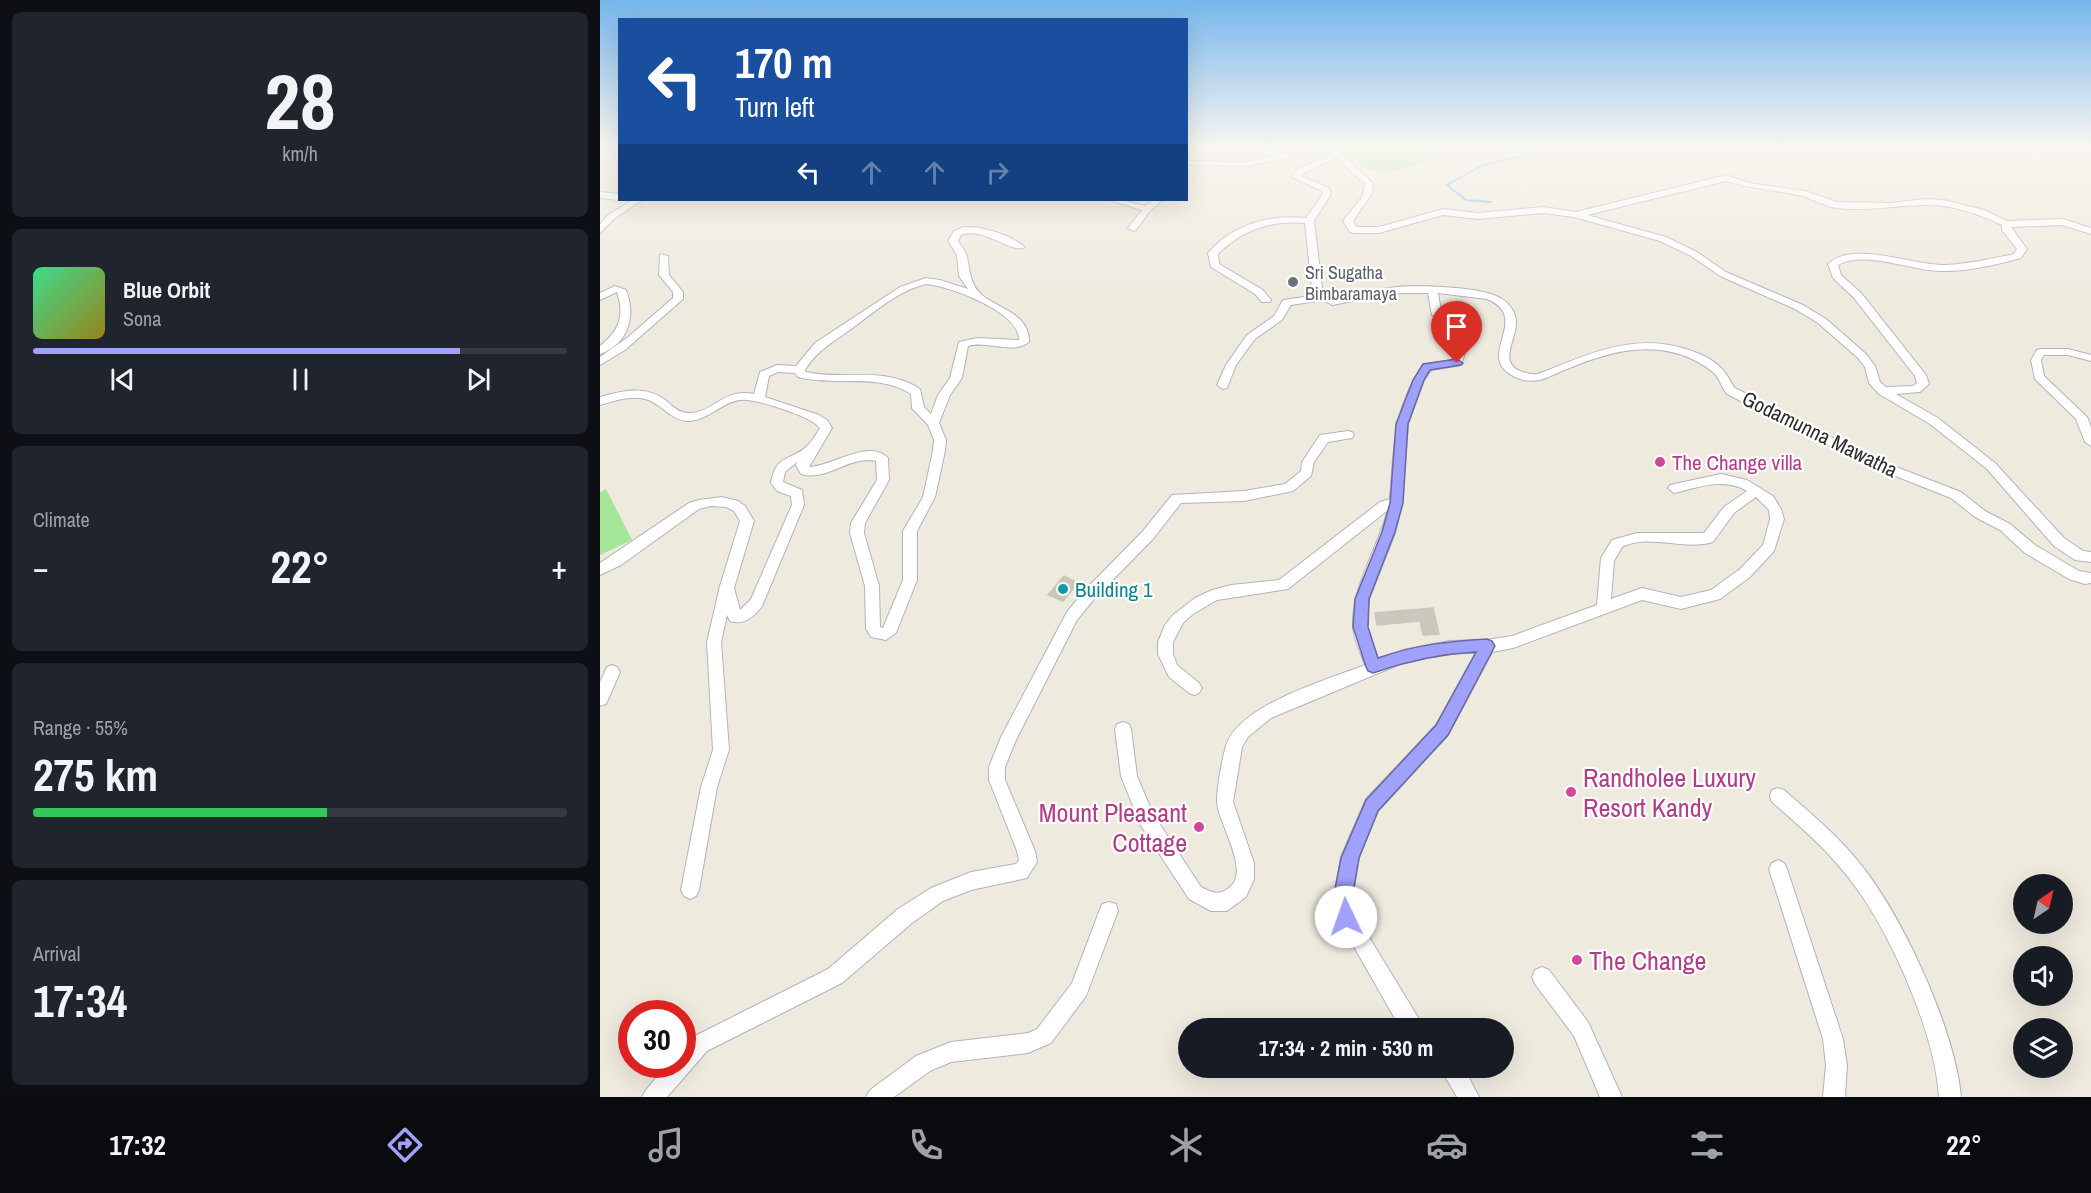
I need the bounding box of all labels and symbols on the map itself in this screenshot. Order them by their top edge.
place label: Sri Sugatha Bimbaramaya [1305,260,1397,306]
marker: Sri Sugatha Bimbaramaya [1286,275,1300,289]
pin [1431,301,1482,363]
street label: Godamunna Mawatha [1737,384,1903,484]
place label: The Change villa [1672,448,1803,477]
marker: The Change villa [1653,455,1667,469]
place label: Building 1 [1075,575,1153,604]
marker: Building 1 [1056,582,1070,596]
place label: Randholee Luxury Resort Kandy [1583,760,1756,825]
marker: Randholee Luxury Resort Kandy [1564,785,1578,799]
place label: Mount Pleasant Cottage [1039,795,1187,860]
marker: Mount Pleasant Cottage [1192,820,1206,834]
north arrow [2013,874,2073,934]
position arrow [1314,885,1378,949]
place label: The Change [1589,943,1706,978]
marker: The Change [1570,953,1584,967]
speed limit sign: 30 [618,1000,696,1078]

